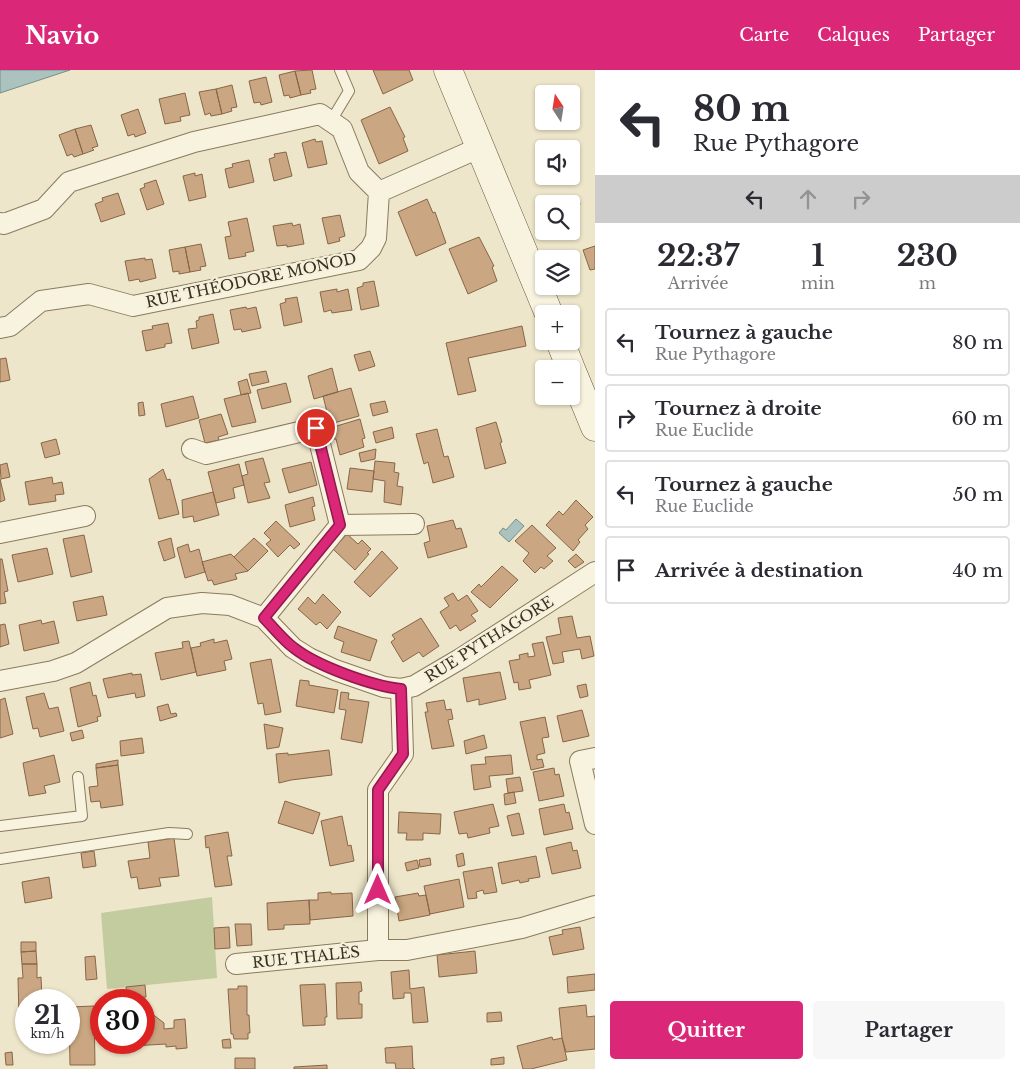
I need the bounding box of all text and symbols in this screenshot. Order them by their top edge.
text: Navio [25,21,99,50]
text: Carte [739,24,789,46]
text: Calques [817,24,890,46]
text: Partager [918,24,995,46]
north arrow [535,85,580,130]
map controls [535,85,580,405]
text: 80 m [693,87,790,130]
icon: left [610,90,675,155]
text: Rue Pythagore [693,130,859,157]
button: sound [535,140,580,185]
icon: left [741,185,769,213]
icon: ahead [794,185,822,213]
icon: right [847,185,875,213]
button: search [535,195,580,240]
text: 22:37 [657,237,739,274]
text: 1 [811,237,824,274]
text: 230 [897,237,958,274]
street label: RUE THÉODORE MONOD [144,248,358,312]
button: layers [535,250,580,295]
text: Arrivée [668,273,728,293]
text: min [801,273,835,293]
text: m [919,273,936,293]
button: + [535,305,580,350]
text: Tournez à gauche [655,321,833,344]
icon: left [612,328,640,356]
text: 80 m [952,331,1003,354]
text: Rue Pythagore [655,344,776,364]
button: − [535,360,580,405]
text: Tournez à droite [655,397,822,420]
icon: right [612,404,640,432]
pin [295,407,337,449]
text: 60 m [951,407,1003,430]
icon: arrive [302,414,330,442]
text: Rue Euclide [655,420,754,440]
text: Tournez à gauche [655,473,833,496]
icon: left [612,480,640,508]
text: 50 m [953,483,1003,506]
text: Rue Euclide [655,496,754,516]
icon: arrive [612,556,640,584]
text: Arrivée à destination [655,559,863,582]
text: 40 m [952,559,1003,582]
street label: RUE PYTHAGORE [421,592,557,686]
position arrow [351,863,403,915]
street label: RUE THALÈS [251,942,361,972]
speed limit sign: 30 [90,989,155,1054]
text: 21 [34,1000,61,1031]
button: Quitter [610,1001,803,1059]
button: Partager [813,1001,1005,1059]
text: km/h [30,1026,65,1041]

